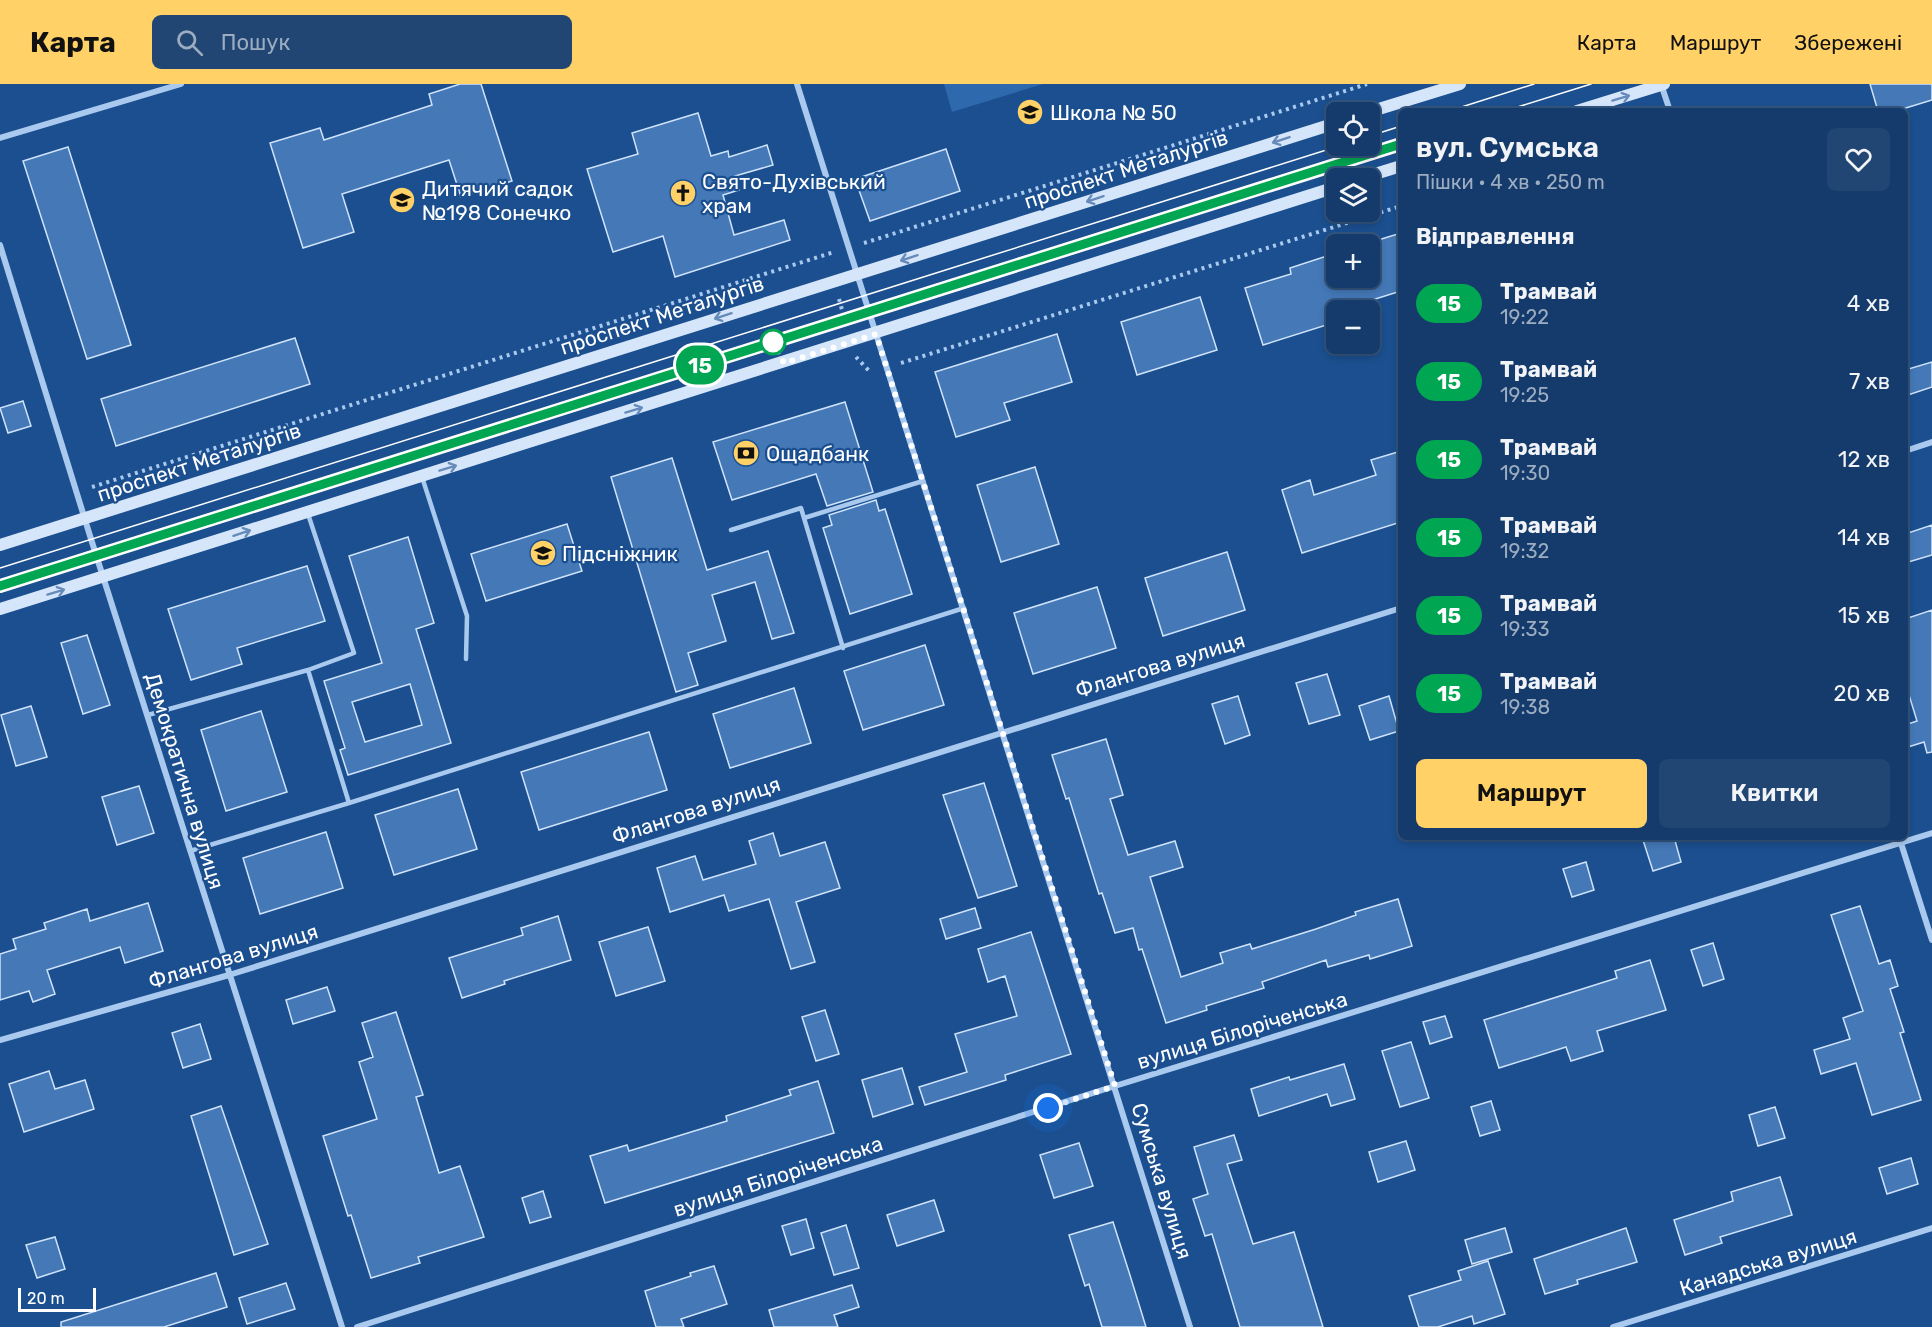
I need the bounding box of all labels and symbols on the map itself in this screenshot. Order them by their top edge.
one-way arrow [1611,91,1630,102]
school or university icon: Школа № 50 [1015,97,1045,127]
place label: Школа № 50 [1050,100,1177,125]
street label: проспект Металургів [1021,124,1231,214]
one-way arrow [1272,135,1291,146]
place label: Свято-Духівський храм [702,169,886,218]
place label: Дитячий садок №198 Сонечко [422,176,573,225]
church icon: Свято-Духівський храм [668,178,698,208]
school or university icon: Дитячий садок №198 Сонечко [387,185,417,215]
one-way arrow [1086,194,1105,205]
one-way arrow [900,253,919,264]
street label: проспект Металургів [557,270,767,360]
one-way arrow [714,312,733,323]
unlabelled marker [760,329,786,355]
line badge: 15 [673,346,727,384]
one-way arrow [624,404,643,415]
street label: проспект Металургів [94,417,304,507]
bank icon: Ощадбанк [731,438,761,468]
place label: Ощадбанк [766,441,869,466]
one-way arrow [438,462,457,473]
one-way arrow [232,527,251,538]
school or university icon: Підсніжник [528,538,558,568]
place label: Підсніжник [562,541,678,566]
one-way arrow [46,586,65,597]
street label: Флангова вулиця [1072,627,1248,703]
street label: Демократична вулиця [140,670,230,892]
street label: Флангова вулиця [608,771,784,849]
street label: Флангова вулиця [145,918,321,994]
street label: вулиця Білоріченська [1134,986,1350,1074]
your location [1033,1093,1063,1123]
street label: Сумська вулиця [1126,1100,1198,1262]
street label: вулиця Білоріченська [670,1130,886,1222]
street label: Канадська вулиця [1676,1223,1860,1301]
scale bar [18,1285,96,1312]

